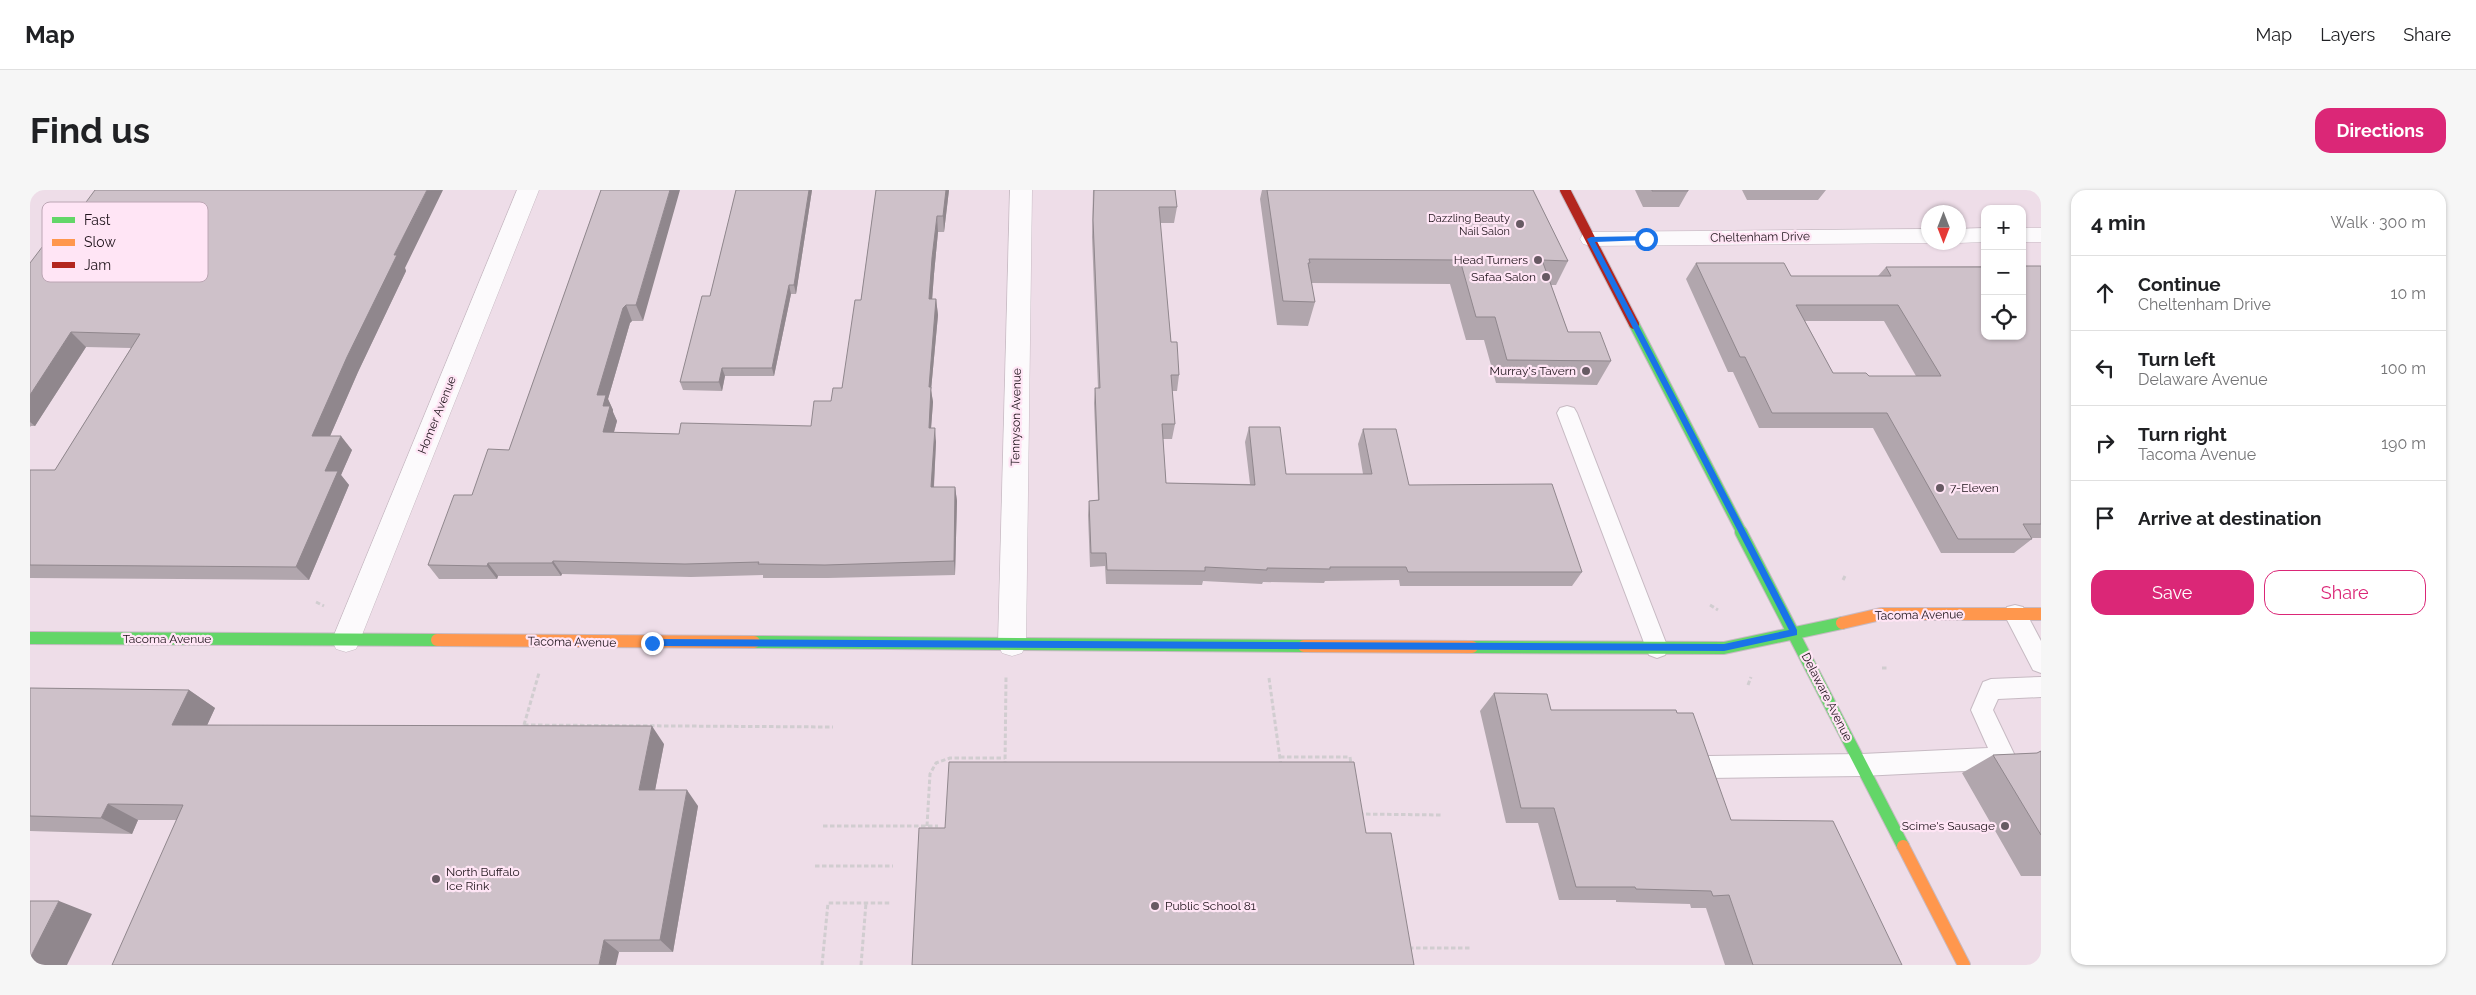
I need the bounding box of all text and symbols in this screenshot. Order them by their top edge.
text: Map [25,20,75,49]
text: Map [2256,24,2292,45]
text: Layers [2320,24,2375,45]
text: Share [2403,24,2451,45]
button: Directions [2315,108,2446,153]
text: Find us [30,110,150,151]
legend [42,202,208,282]
north arrow [1921,205,1966,250]
map controls [1981,205,2026,340]
button: + [1981,205,2026,250]
text: 4 min [2091,210,2146,235]
text: Fast [84,212,111,228]
place label: Dazzling Beauty Nail Salon [1428,212,1510,238]
text: Walk · 300 m [2330,213,2426,232]
marker: Dazzling Beauty Nail Salon [1514,218,1526,230]
route start [1635,228,1658,251]
street label: Cheltenham Drive [1710,229,1810,245]
text: Slow [84,234,116,250]
button: − [1981,250,2026,295]
place label: Head Turners [1454,253,1528,267]
marker: Head Turners [1532,254,1544,266]
text: Jam [84,257,111,273]
place label: Safaa Salon [1471,270,1536,284]
marker: Safaa Salon [1540,271,1552,283]
text: Continue [2138,273,2221,295]
icon: ahead [2091,279,2119,307]
text: 10 m [2391,284,2426,303]
button: locate [1981,295,2026,340]
text: Cheltenham Drive [2138,295,2271,314]
text: Turn left [2138,348,2215,370]
icon: left [2091,354,2119,382]
text: 100 m [2381,359,2426,378]
place label: Murray's Tavern [1489,364,1576,378]
marker: Murray's Tavern [1580,365,1592,377]
street label: Tennyson Avenue [1008,368,1024,466]
text: Delaware Avenue [2138,370,2268,389]
street label: Homer Avenue [415,374,459,456]
text: Turn right [2138,423,2227,445]
icon: right [2091,429,2119,457]
text: 190 m [2381,434,2426,453]
text: Tacoma Avenue [2138,445,2256,464]
place label: 7-Eleven [1950,481,1999,495]
marker: 7-Eleven [1934,482,1946,494]
icon: arrive [2091,504,2119,532]
text: Arrive at destination [2138,507,2322,529]
button: Save [2091,570,2254,615]
button: Share [2264,570,2426,615]
street label: Tacoma Avenue [1875,607,1963,623]
street label: Tacoma Avenue [123,632,211,646]
route end [641,632,664,655]
street label: Tacoma Avenue [528,634,616,650]
street label: Delaware Avenue [1799,651,1855,743]
place label: Scime's Sausage [1902,819,1995,833]
marker: Scime's Sausage [1999,820,2011,832]
place label: North Buffalo Ice Rink [446,865,520,893]
marker: North Buffalo Ice Rink [430,873,442,885]
place label: Public School 81 [1165,899,1256,913]
marker: Public School 81 [1149,900,1161,912]

